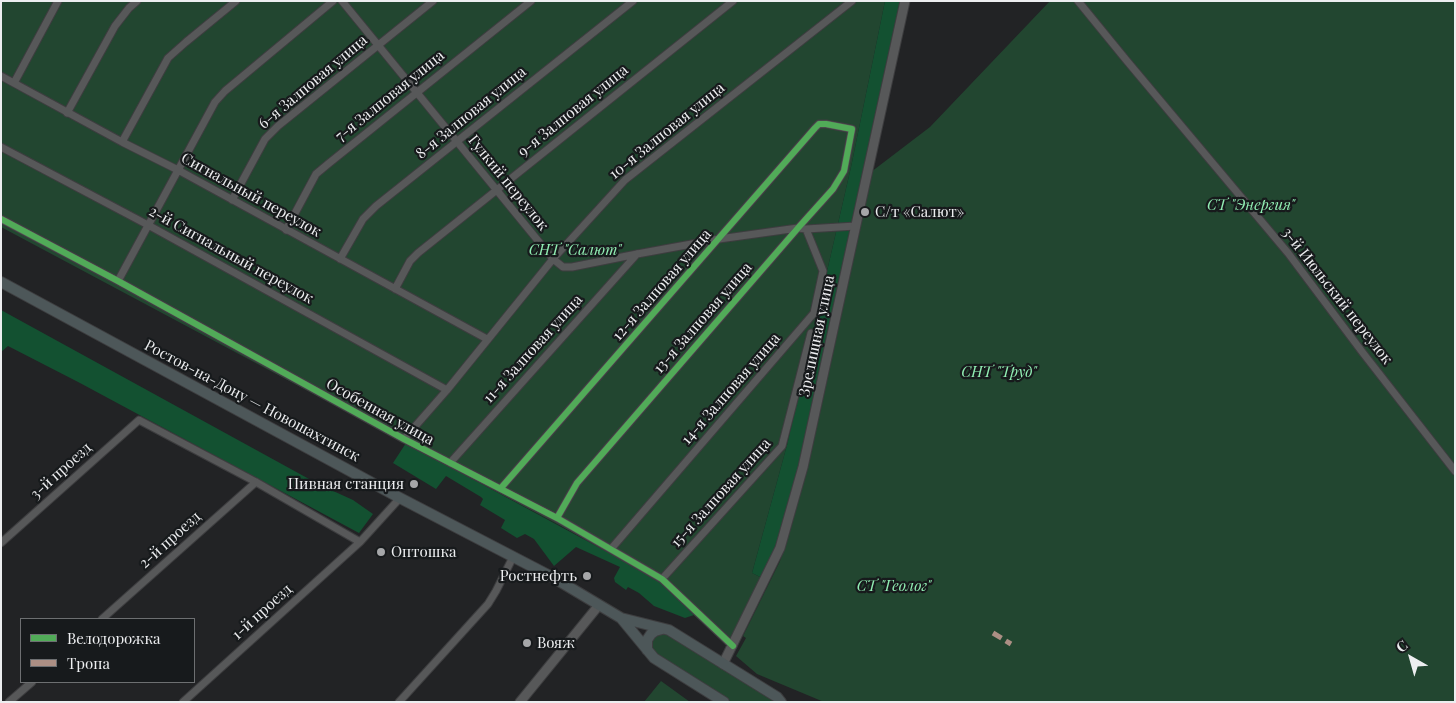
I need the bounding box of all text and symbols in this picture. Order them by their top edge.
street label: 6-я Залповая улица [255,31,371,133]
street label: 7-я Залповая улица [332,47,448,145]
street label: 9-я Залповая улица [514,61,632,161]
street label: 8-я Залповая улица [412,63,530,163]
street label: 10-я Залповая улица [606,79,728,183]
street label: Гулкий переулок [464,132,552,234]
street label: Сигнальный переулок [178,149,324,241]
park label: СТ "Энергия" [1207,196,1295,214]
street label: 2-й Сигнальный переулок [146,202,316,308]
place label: С/т «Салют» [875,203,964,221]
marker: С/т «Салют» [859,206,871,218]
street label: 3-й Июльский переулок [1278,224,1396,368]
street label: 12-я Залповая улица [609,226,715,344]
park label: СНТ "Салют" [529,241,621,259]
street label: 13-я Залповая улица [650,259,756,377]
street label: Зрелищная улица [795,274,839,398]
street label: 11-я Залповая улица [480,291,586,407]
street label: 14-я Залповая улица [678,330,784,448]
street label: Ростов-на-Дону — Новошахтинск [141,336,363,466]
park label: СНТ "Труд" [961,363,1037,381]
street label: Особенная улица [323,375,437,449]
street label: 15-я Залповая улица [667,435,775,551]
street label: 3-й проезд [27,439,95,503]
place label: Пивная станция [288,475,404,493]
marker: Пивная станция [408,478,420,490]
street label: 2-й проезд [136,508,204,572]
place label: Оптошка [391,543,457,561]
marker: Оптошка [375,546,387,558]
place label: Ростнефть [500,567,577,585]
marker: Ростнефть [581,570,593,582]
park label: СТ "Геолог" [857,577,931,595]
street label: 1-й проезд [228,580,296,644]
legend [20,618,195,683]
text: Велодорожка [67,628,160,648]
north arrow [1386,633,1436,683]
place label: Вояж [537,634,575,652]
text: С [1392,635,1411,656]
marker: Вояж [521,637,533,649]
text: Тропа [67,653,110,673]

